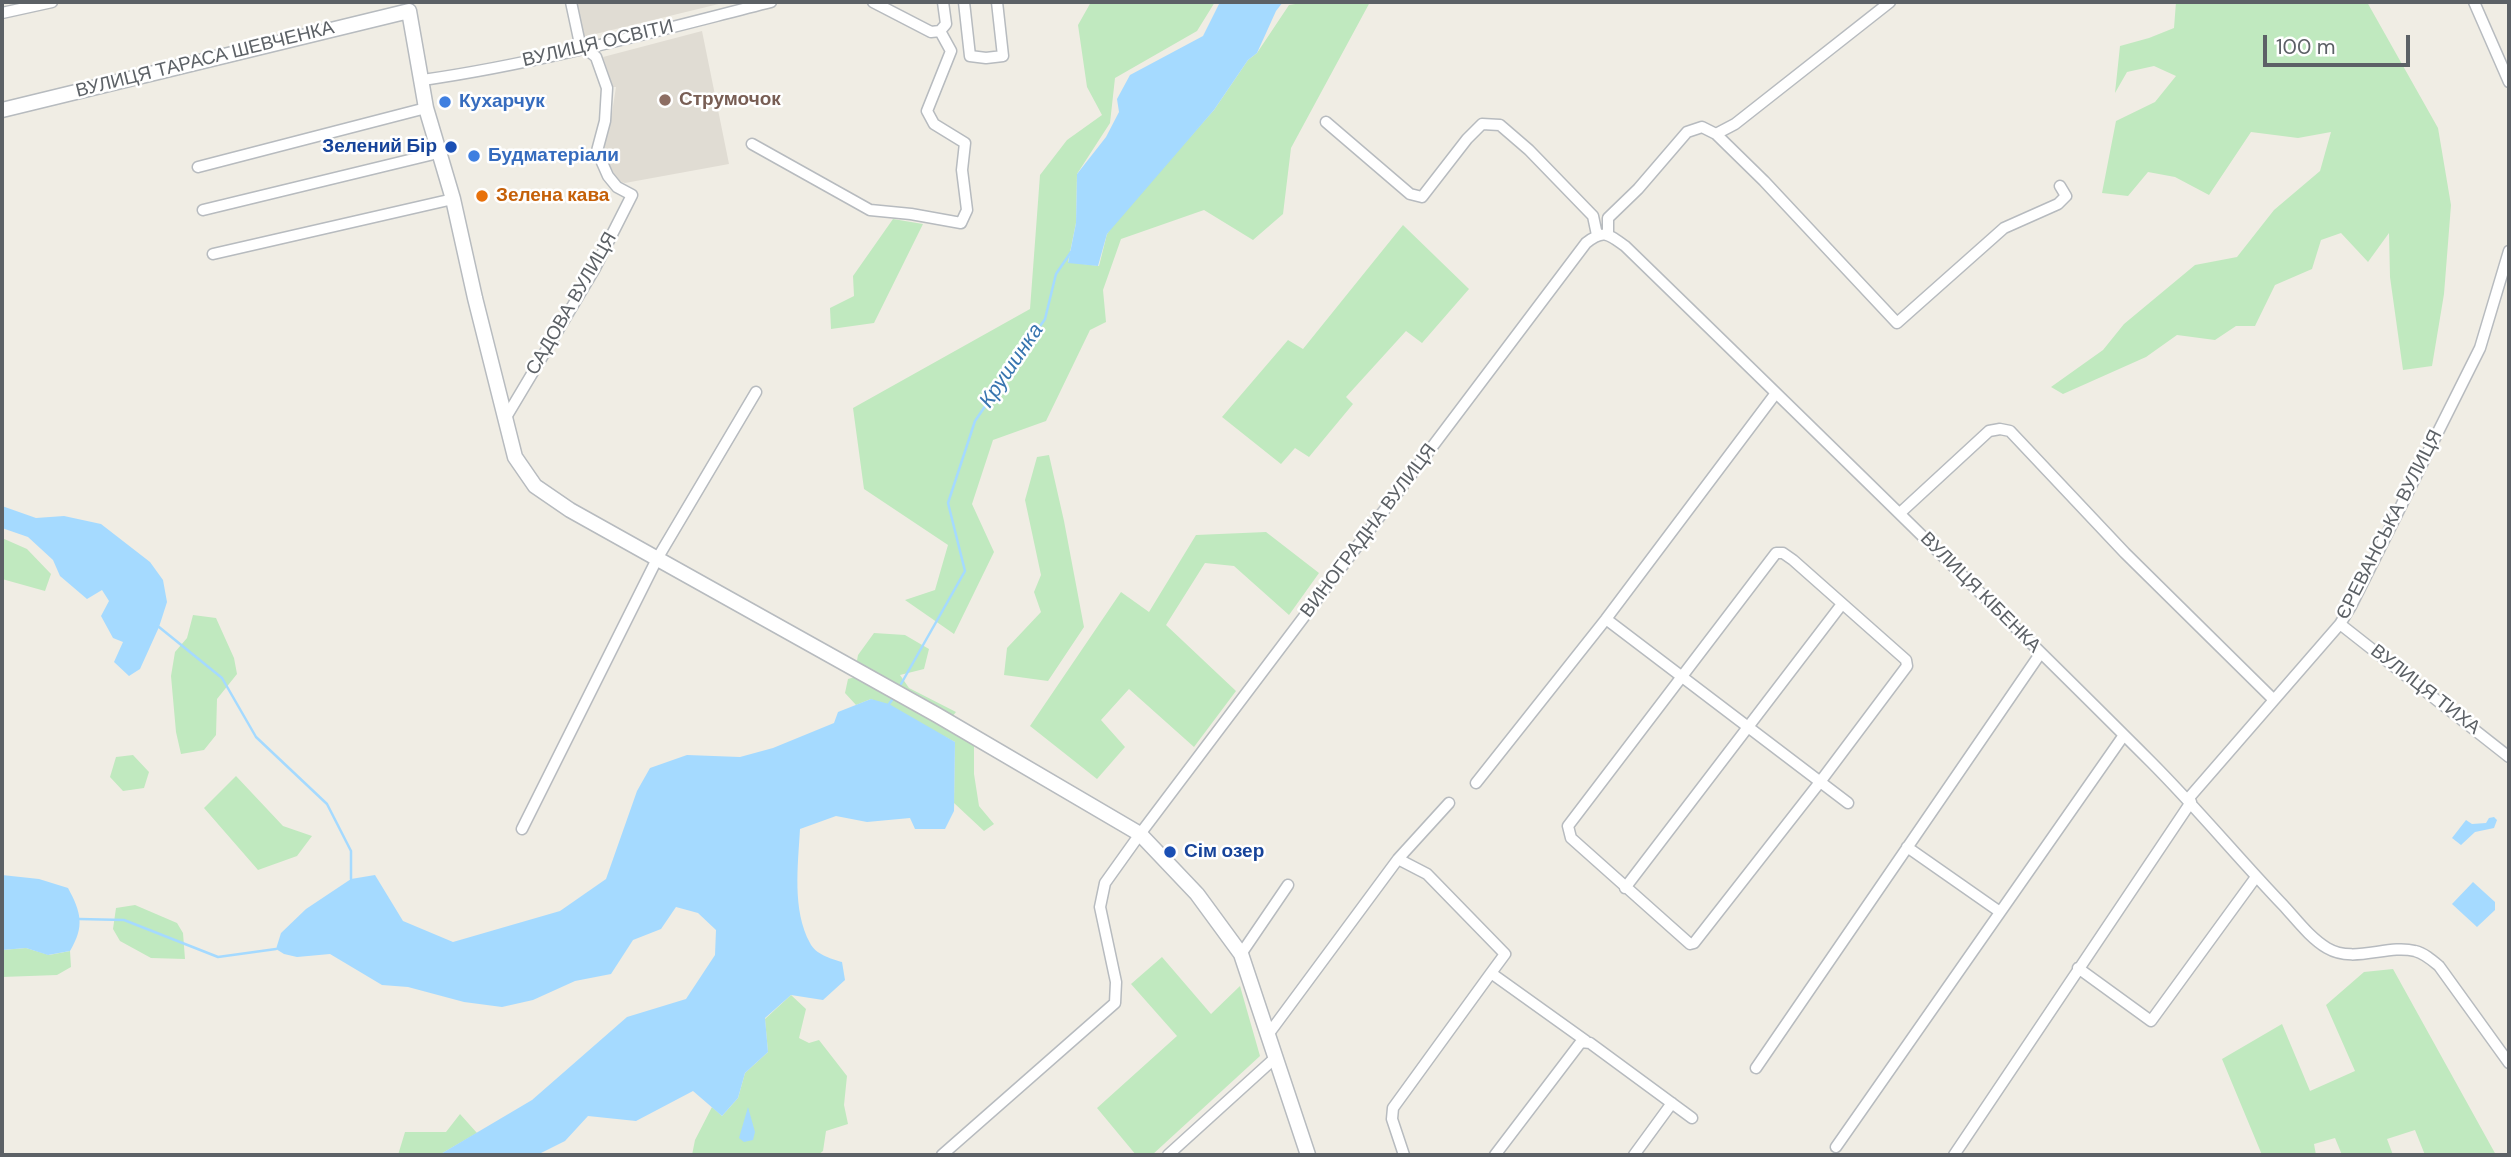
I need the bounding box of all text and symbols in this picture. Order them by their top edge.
street label: ВУЛИЦЯ ОСВІТИ [520,16,676,72]
street label: ВУЛИЦЯ ТАРАСА ШЕВЧЕНКА [73,17,337,103]
scale bar [2266,21,2413,65]
text: 100 m [2276,33,2336,61]
place label: Струмочок [679,89,781,111]
place label: Кухарчук [459,91,545,113]
marker: Струмочок [657,92,673,108]
marker: Кухарчук [437,94,453,110]
place label: Зелений Бір [322,136,437,158]
marker: Зелений Бір [443,139,459,155]
place label: Будматеріали [488,145,619,167]
marker: Будматеріали [466,148,482,164]
place label: Зелена кава [496,185,609,207]
marker: Зелена кава [474,188,490,204]
street label: САДОВА ВУЛИЦЯ [522,228,622,380]
water label: Крушинка [975,319,1049,413]
street label: ЄРЕВАНСЬКА ВУЛИЦЯ [2332,426,2448,624]
street label: ВИНОГРАДНА ВУЛИЦЯ [1296,440,1442,622]
street label: ВУЛИЦЯ КІБЕНКА [1915,528,2045,658]
street label: ВУЛИЦЯ ТИХА [2366,640,2484,740]
place label: Сім озер [1184,841,1264,863]
marker: Сім озер [1162,844,1178,860]

